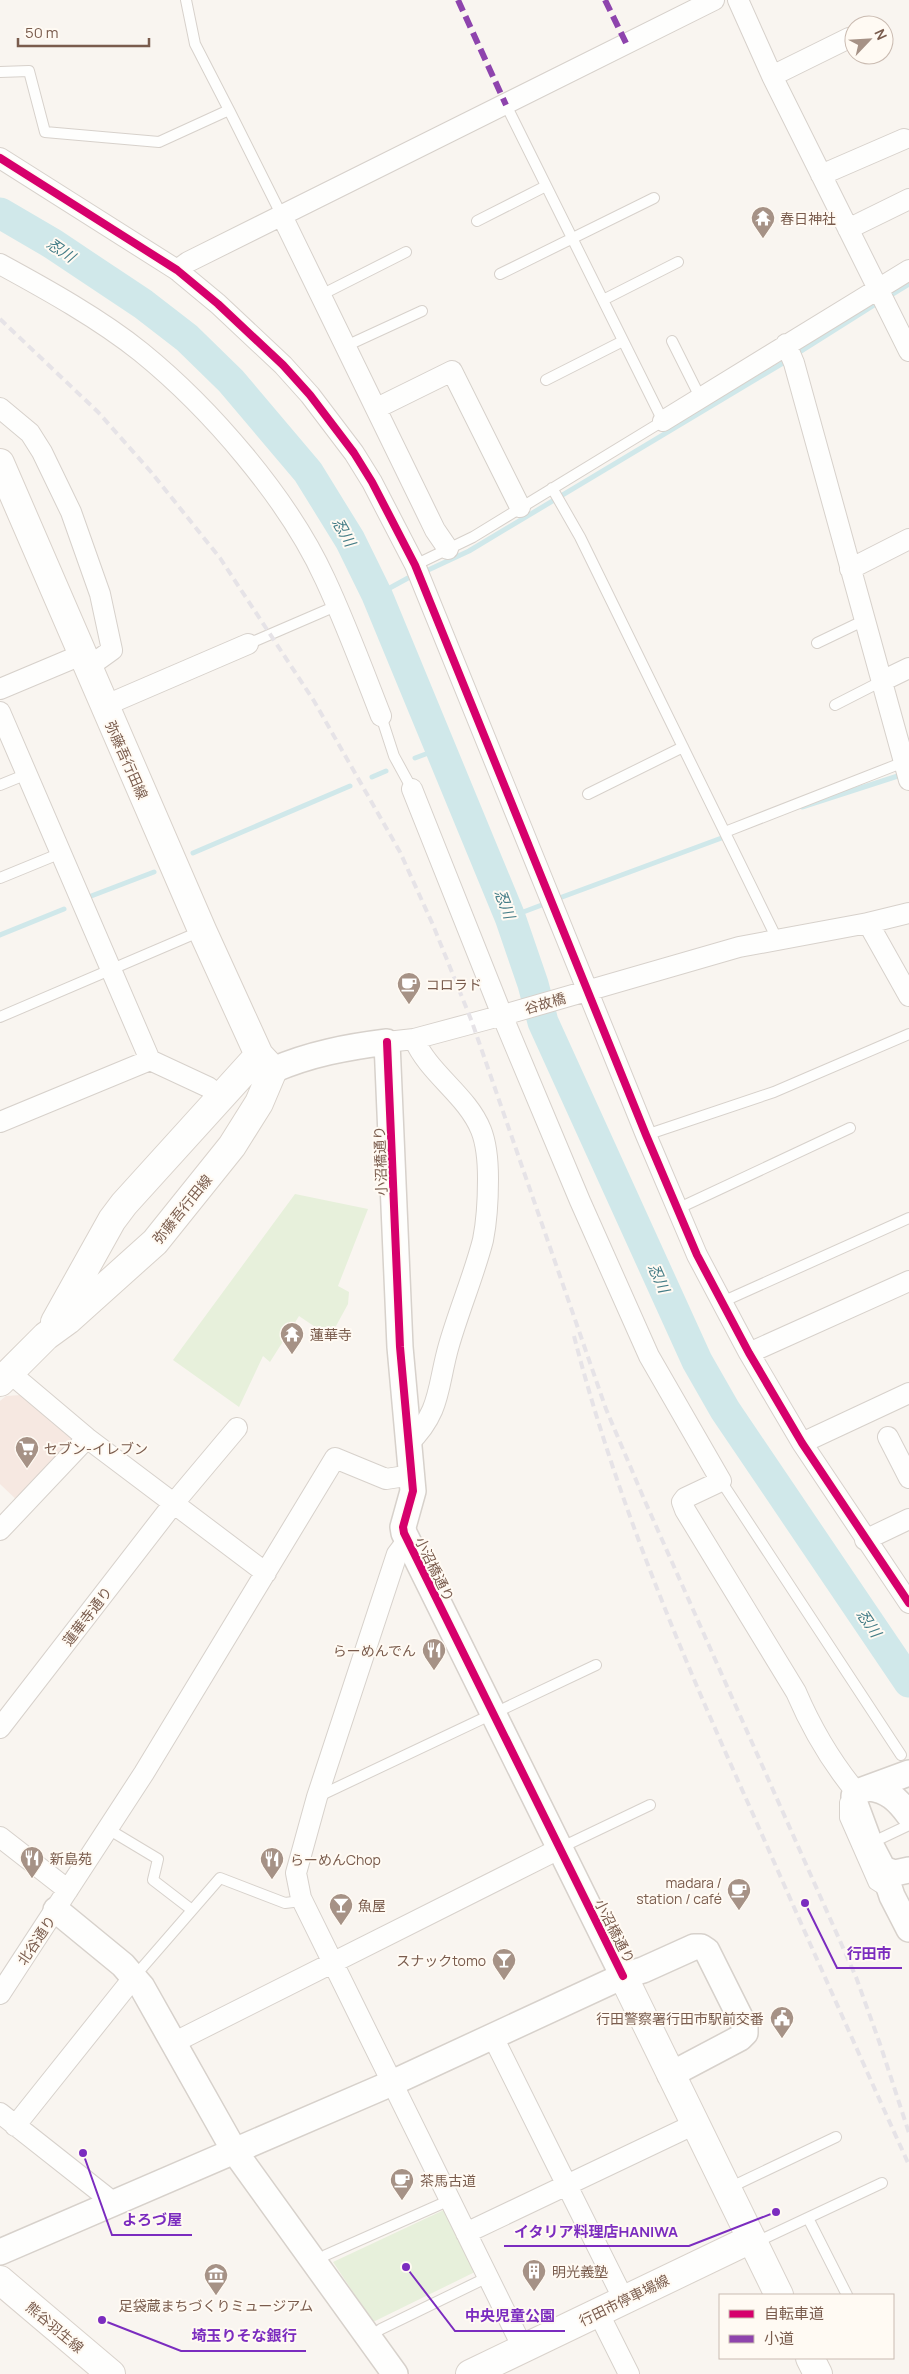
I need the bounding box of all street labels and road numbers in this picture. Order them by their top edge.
street label: 弥藤吾行田線 [101,718,153,802]
street label: 谷故橋 [522,988,568,1018]
street label: 小沼橋通り [369,1126,391,1196]
street label: 弥藤吾行田線 [148,1170,216,1248]
street label: 小沼橋通り [411,1533,459,1605]
street label: 蓮華寺通り [58,1583,116,1649]
street label: 小沼橋通り [591,1896,639,1966]
street label: 北谷通り [12,1911,60,1969]
street label: 行田市停車場線 [576,2270,672,2330]
street label: 熊谷羽生線 [22,2297,88,2357]

